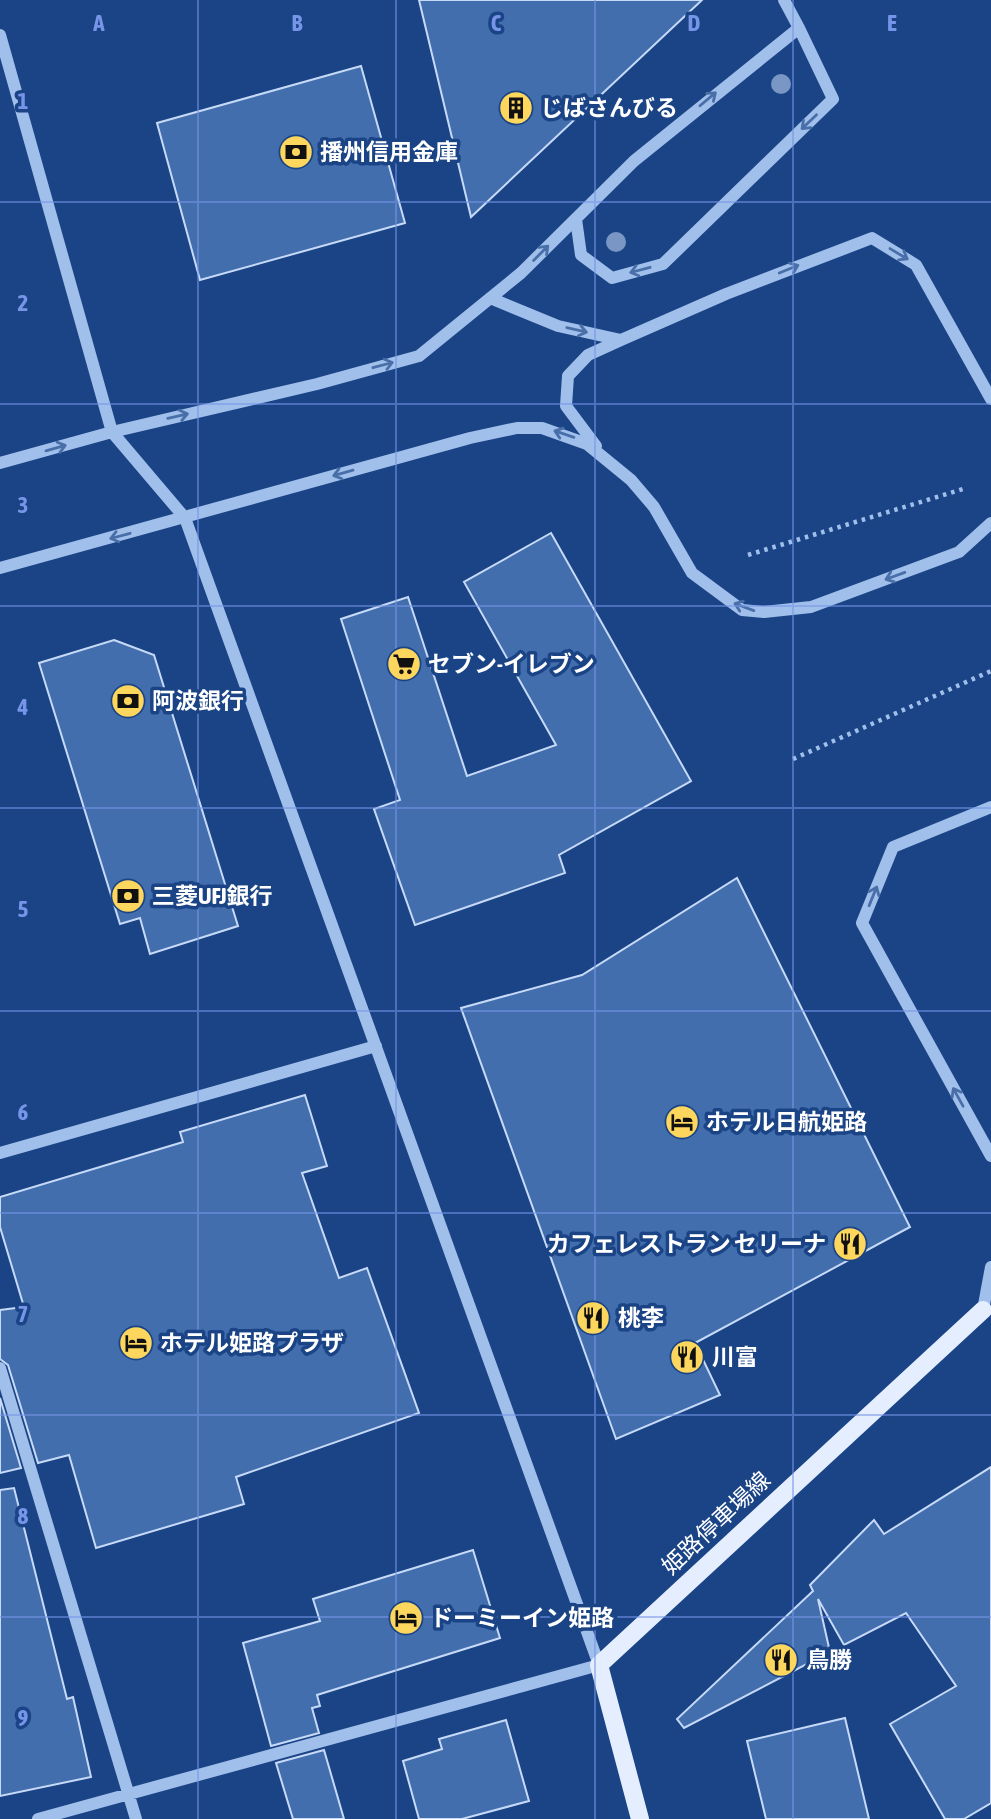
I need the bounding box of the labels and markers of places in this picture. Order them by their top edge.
building icon: じばさんびる [497,89,535,127]
place label: じばさんびる [540,95,678,121]
bank icon: 播州信用金庫 [277,133,315,171]
place label: 播州信用金庫 [320,139,458,165]
supermarket icon: セブン-イレブン [385,645,423,683]
place label: セブン-イレブン [428,651,595,677]
bank icon: 阿波銀行 [109,682,147,720]
place label: 阿波銀行 [152,688,244,714]
bank icon: 三菱UFJ銀行 [109,877,147,915]
place label: 三菱UFJ銀行 [152,883,273,909]
hotel icon: ホテル日航姫路 [663,1103,701,1141]
place label: ホテル日航姫路 [706,1109,867,1135]
restaurant icon: カフェレストラン セリーナ [831,1225,869,1263]
place label: カフェレストラン セリーナ [547,1231,826,1257]
restaurant icon: 桃李 [574,1299,612,1337]
place label: 桃李 [618,1305,664,1331]
hotel icon: ホテル姫路プラザ [117,1324,155,1362]
place label: ホテル姫路プラザ [160,1330,344,1356]
restaurant icon: 川富 [668,1338,706,1376]
place label: 川富 [712,1344,758,1370]
hotel icon: ドーミーイン姫路 [387,1599,425,1637]
place label: ドーミーイン姫路 [430,1605,614,1631]
restaurant icon: 鳥勝 [762,1641,800,1679]
place label: 鳥勝 [806,1647,852,1673]

